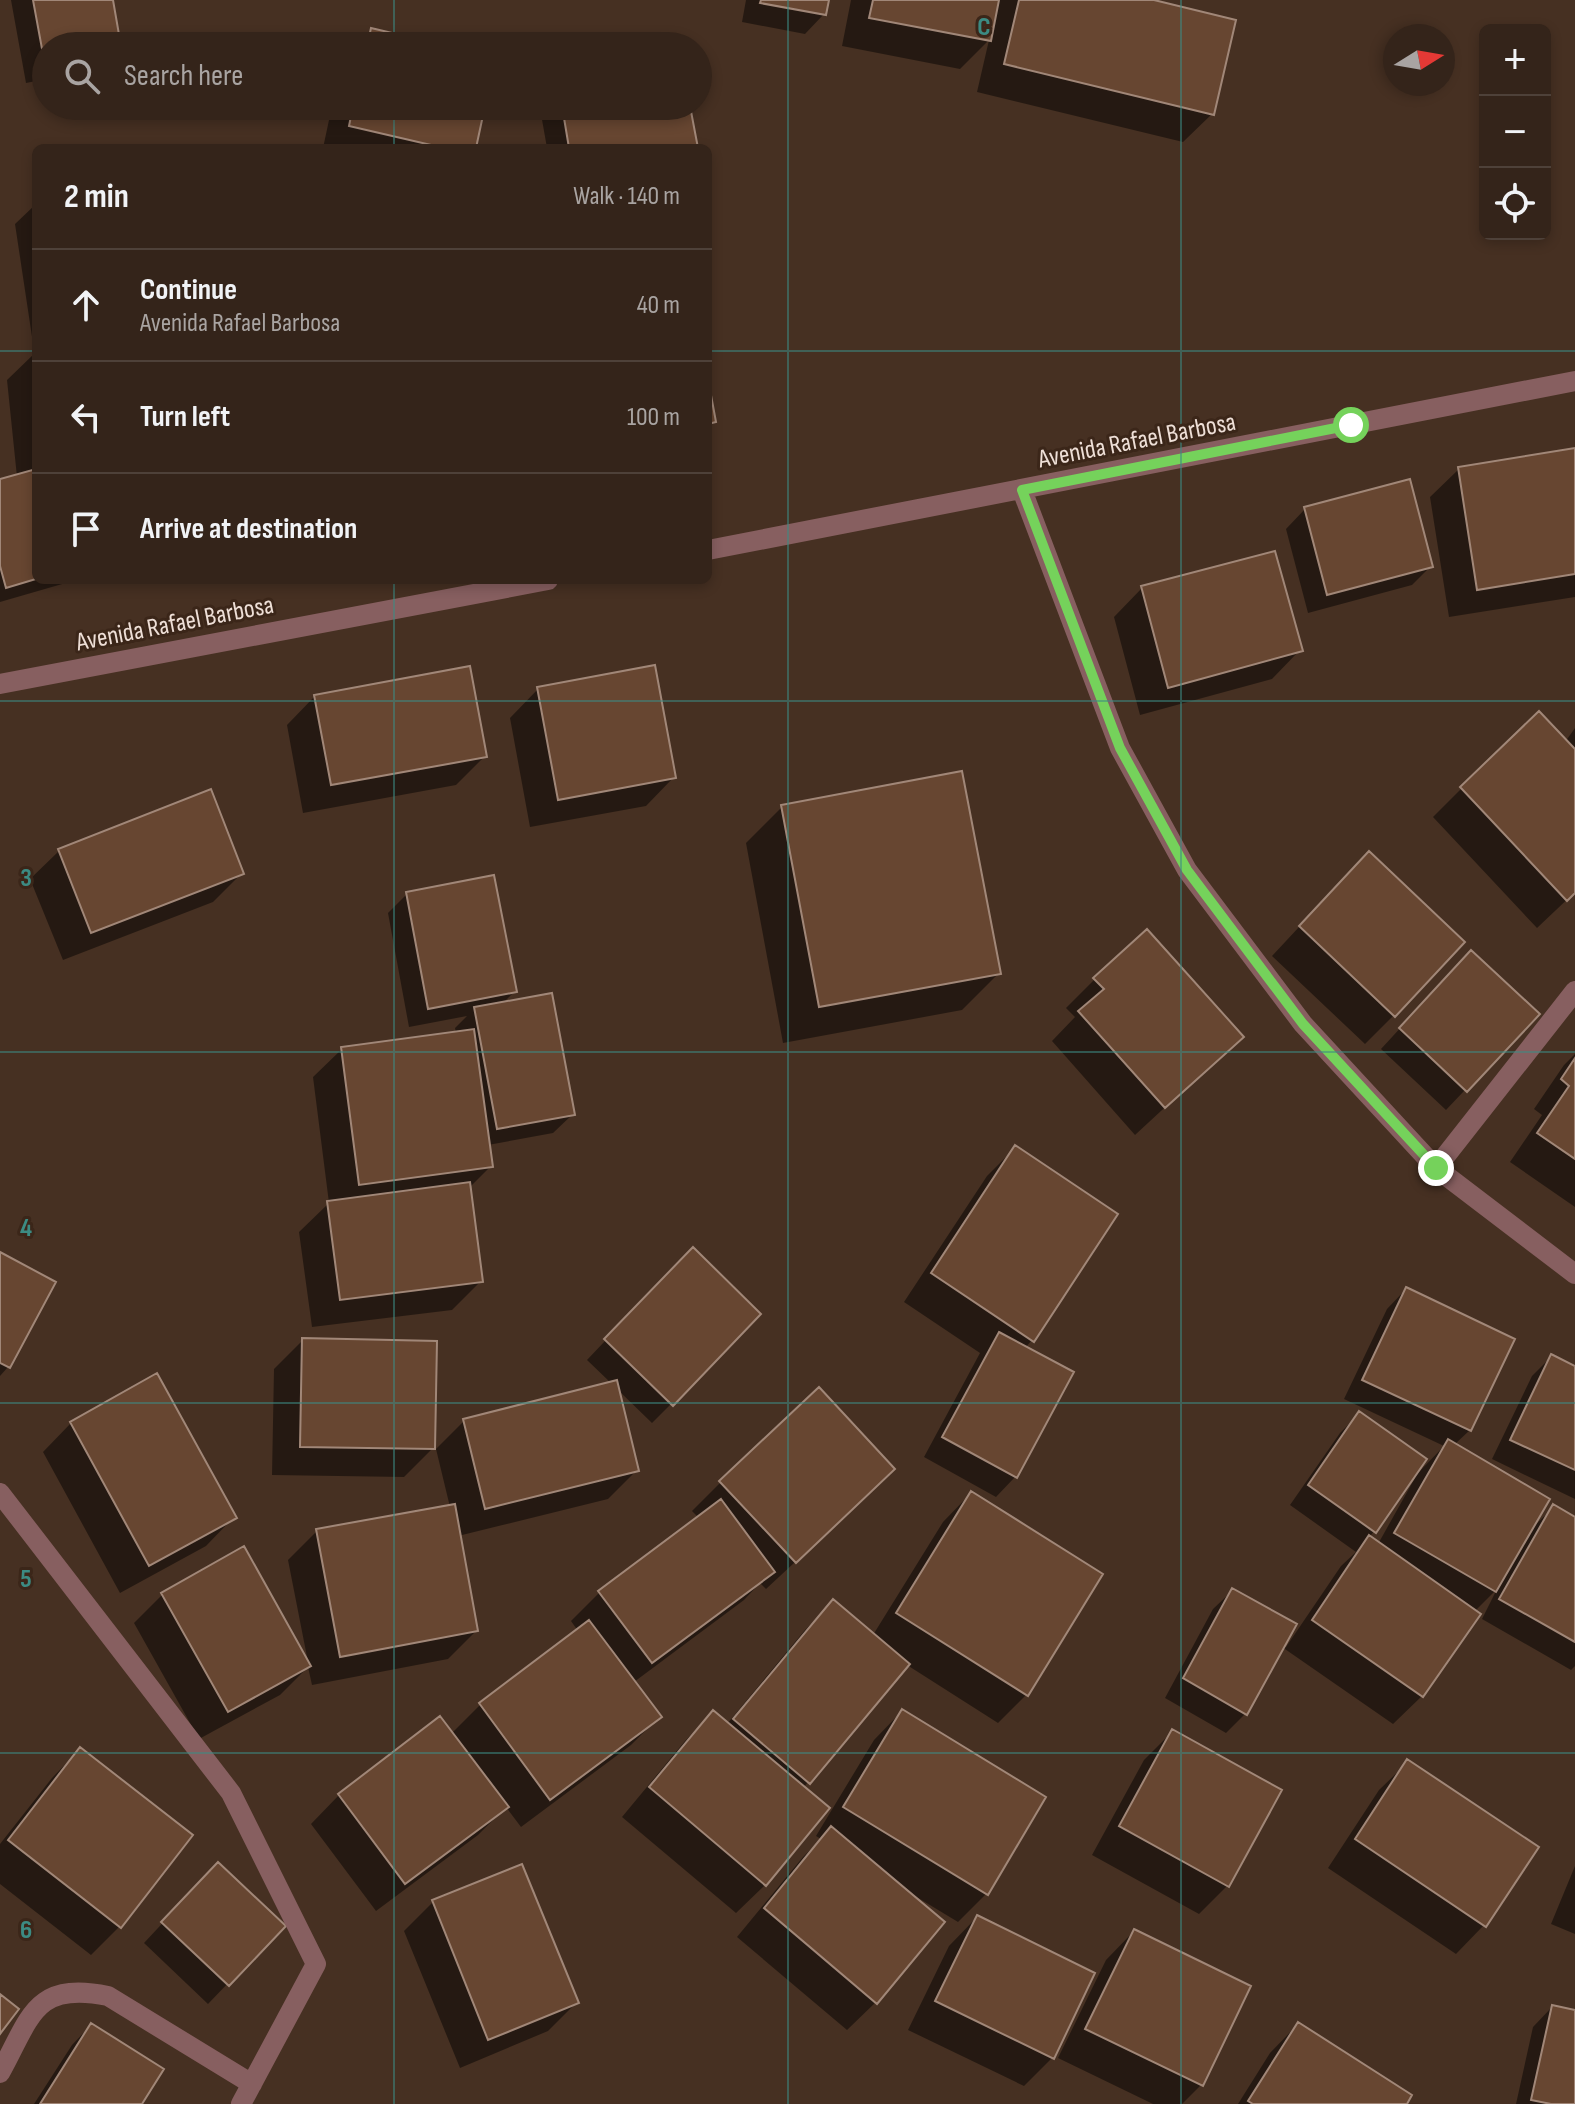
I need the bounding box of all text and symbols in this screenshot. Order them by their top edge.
text: C [977,12,991,43]
north arrow [1383,24,1455,96]
map controls [1479,24,1551,240]
button: + [1479,24,1551,96]
search box [32,32,712,120]
icon: search [60,54,104,98]
text: Search here [124,58,243,94]
button: − [1479,96,1551,168]
button: locate [1479,168,1551,240]
text: 2 min [64,176,129,217]
text: Walk · 140 m [573,181,680,212]
text: Continue [140,272,237,308]
icon: ahead [64,283,108,327]
text: 40 m [637,290,680,321]
text: Avenida Rafael Barbosa [140,308,340,339]
icon: left [64,395,108,439]
text: Turn left [140,399,230,435]
text: 100 m [627,402,680,433]
street label: Avenida Rafael Barbosa [1035,407,1238,476]
route start [1333,407,1369,443]
icon: arrive [64,507,108,551]
text: Arrive at destination [140,511,357,547]
street label: Avenida Rafael Barbosa [73,590,276,659]
text: 3 [20,863,32,894]
route end [1418,1150,1454,1186]
text: 4 [20,1213,32,1244]
text: 5 [20,1564,32,1595]
text: 6 [20,1915,32,1946]

